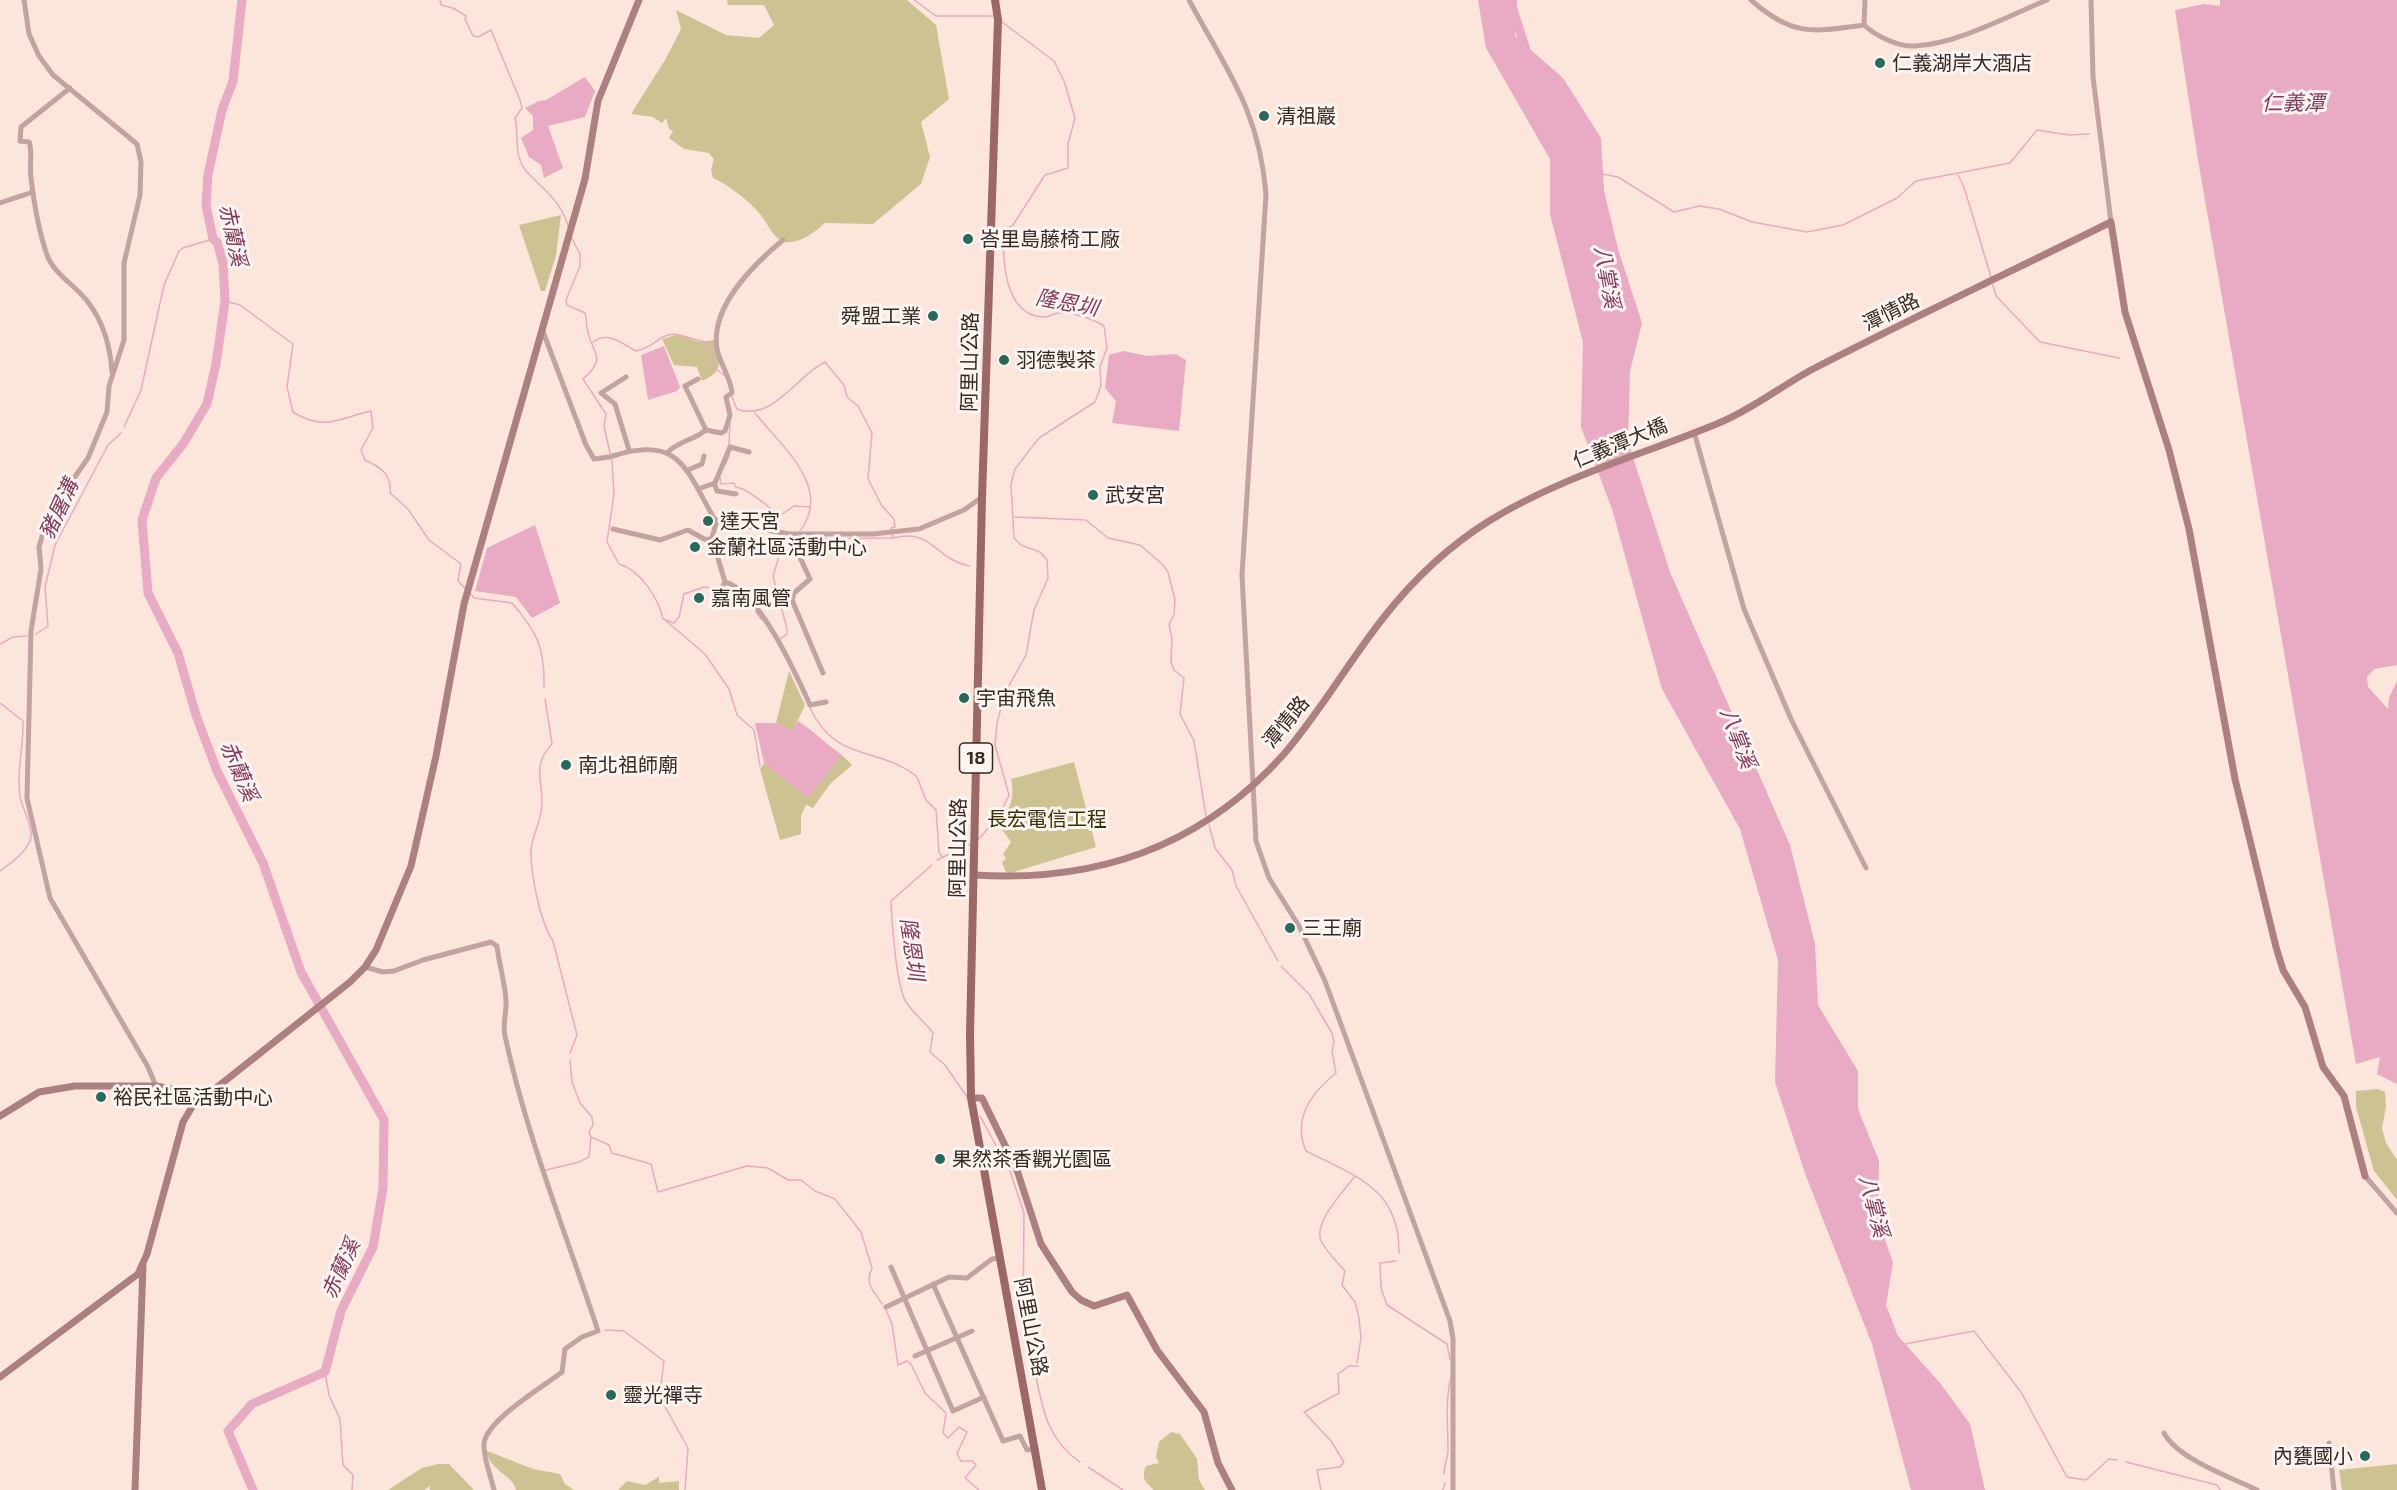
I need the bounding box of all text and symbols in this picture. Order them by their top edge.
place label: 仁義湖岸大酒店 [1892,51,2032,75]
marker: 仁義湖岸大酒店 [1873,56,1887,70]
water label: 仁義潭 [2262,90,2324,116]
place label: 清祖巖 [1276,104,1336,128]
marker: 清祖巖 [1257,109,1271,123]
water label: 赤蘭溪 [214,202,252,268]
place label: 峇里島藤椅工廠 [980,227,1120,251]
marker: 峇里島藤椅工廠 [961,232,975,246]
water label: 八掌溪 [1589,244,1625,310]
water label: 隆恩圳 [1034,285,1100,321]
street label: 潭情路 [1859,288,1923,336]
place label: 舜盟工業 [841,304,921,328]
marker: 舜盟工業 [926,309,940,323]
street label: 阿里山公路 [957,312,983,412]
place label: 羽德製茶 [1016,348,1096,372]
marker: 羽德製茶 [997,353,1011,367]
street label: 仁義潭大橋 [1569,413,1671,473]
water label: 豬屠溝 [34,475,84,543]
place label: 武安宮 [1105,483,1165,507]
marker: 武安宮 [1086,488,1100,502]
place label: 達天宮 [720,509,780,533]
marker: 達天宮 [701,514,715,528]
place label: 金蘭社區活動中心 [707,535,867,559]
marker: 金蘭社區活動中心 [688,540,702,554]
place label: 嘉南風管 [711,586,791,610]
marker: 嘉南風管 [692,591,706,605]
place label: 宇宙飛魚 [976,686,1056,710]
marker: 宇宙飛魚 [957,691,971,705]
street label: 潭情路 [1258,691,1314,753]
water label: 八掌溪 [1715,704,1761,772]
water label: 赤蘭溪 [215,737,263,805]
road number: 18 [960,743,992,773]
place label: 南北祖師廟 [578,753,678,777]
marker: 南北祖師廟 [559,758,573,772]
street label: 阿里山公路 [945,798,971,898]
park label: 長宏電信工程 [987,807,1107,831]
water label: 隆恩圳 [895,916,929,982]
place label: 三王廟 [1302,916,1362,940]
marker: 三王廟 [1283,921,1297,935]
place label: 裕民社區活動中心 [113,1085,273,1109]
marker: 裕民社區活動中心 [94,1090,108,1104]
place label: 果然茶香觀光園區 [952,1147,1112,1171]
marker: 果然茶香觀光園區 [933,1152,947,1166]
water label: 八掌溪 [1854,1172,1894,1240]
water label: 赤蘭溪 [317,1235,365,1303]
street label: 阿里山公路 [1010,1276,1052,1378]
place label: 靈光禪寺 [623,1383,703,1407]
marker: 靈光禪寺 [604,1388,618,1402]
place label: 內甕國小 [2273,1444,2353,1468]
marker: 內甕國小 [2358,1449,2372,1463]

